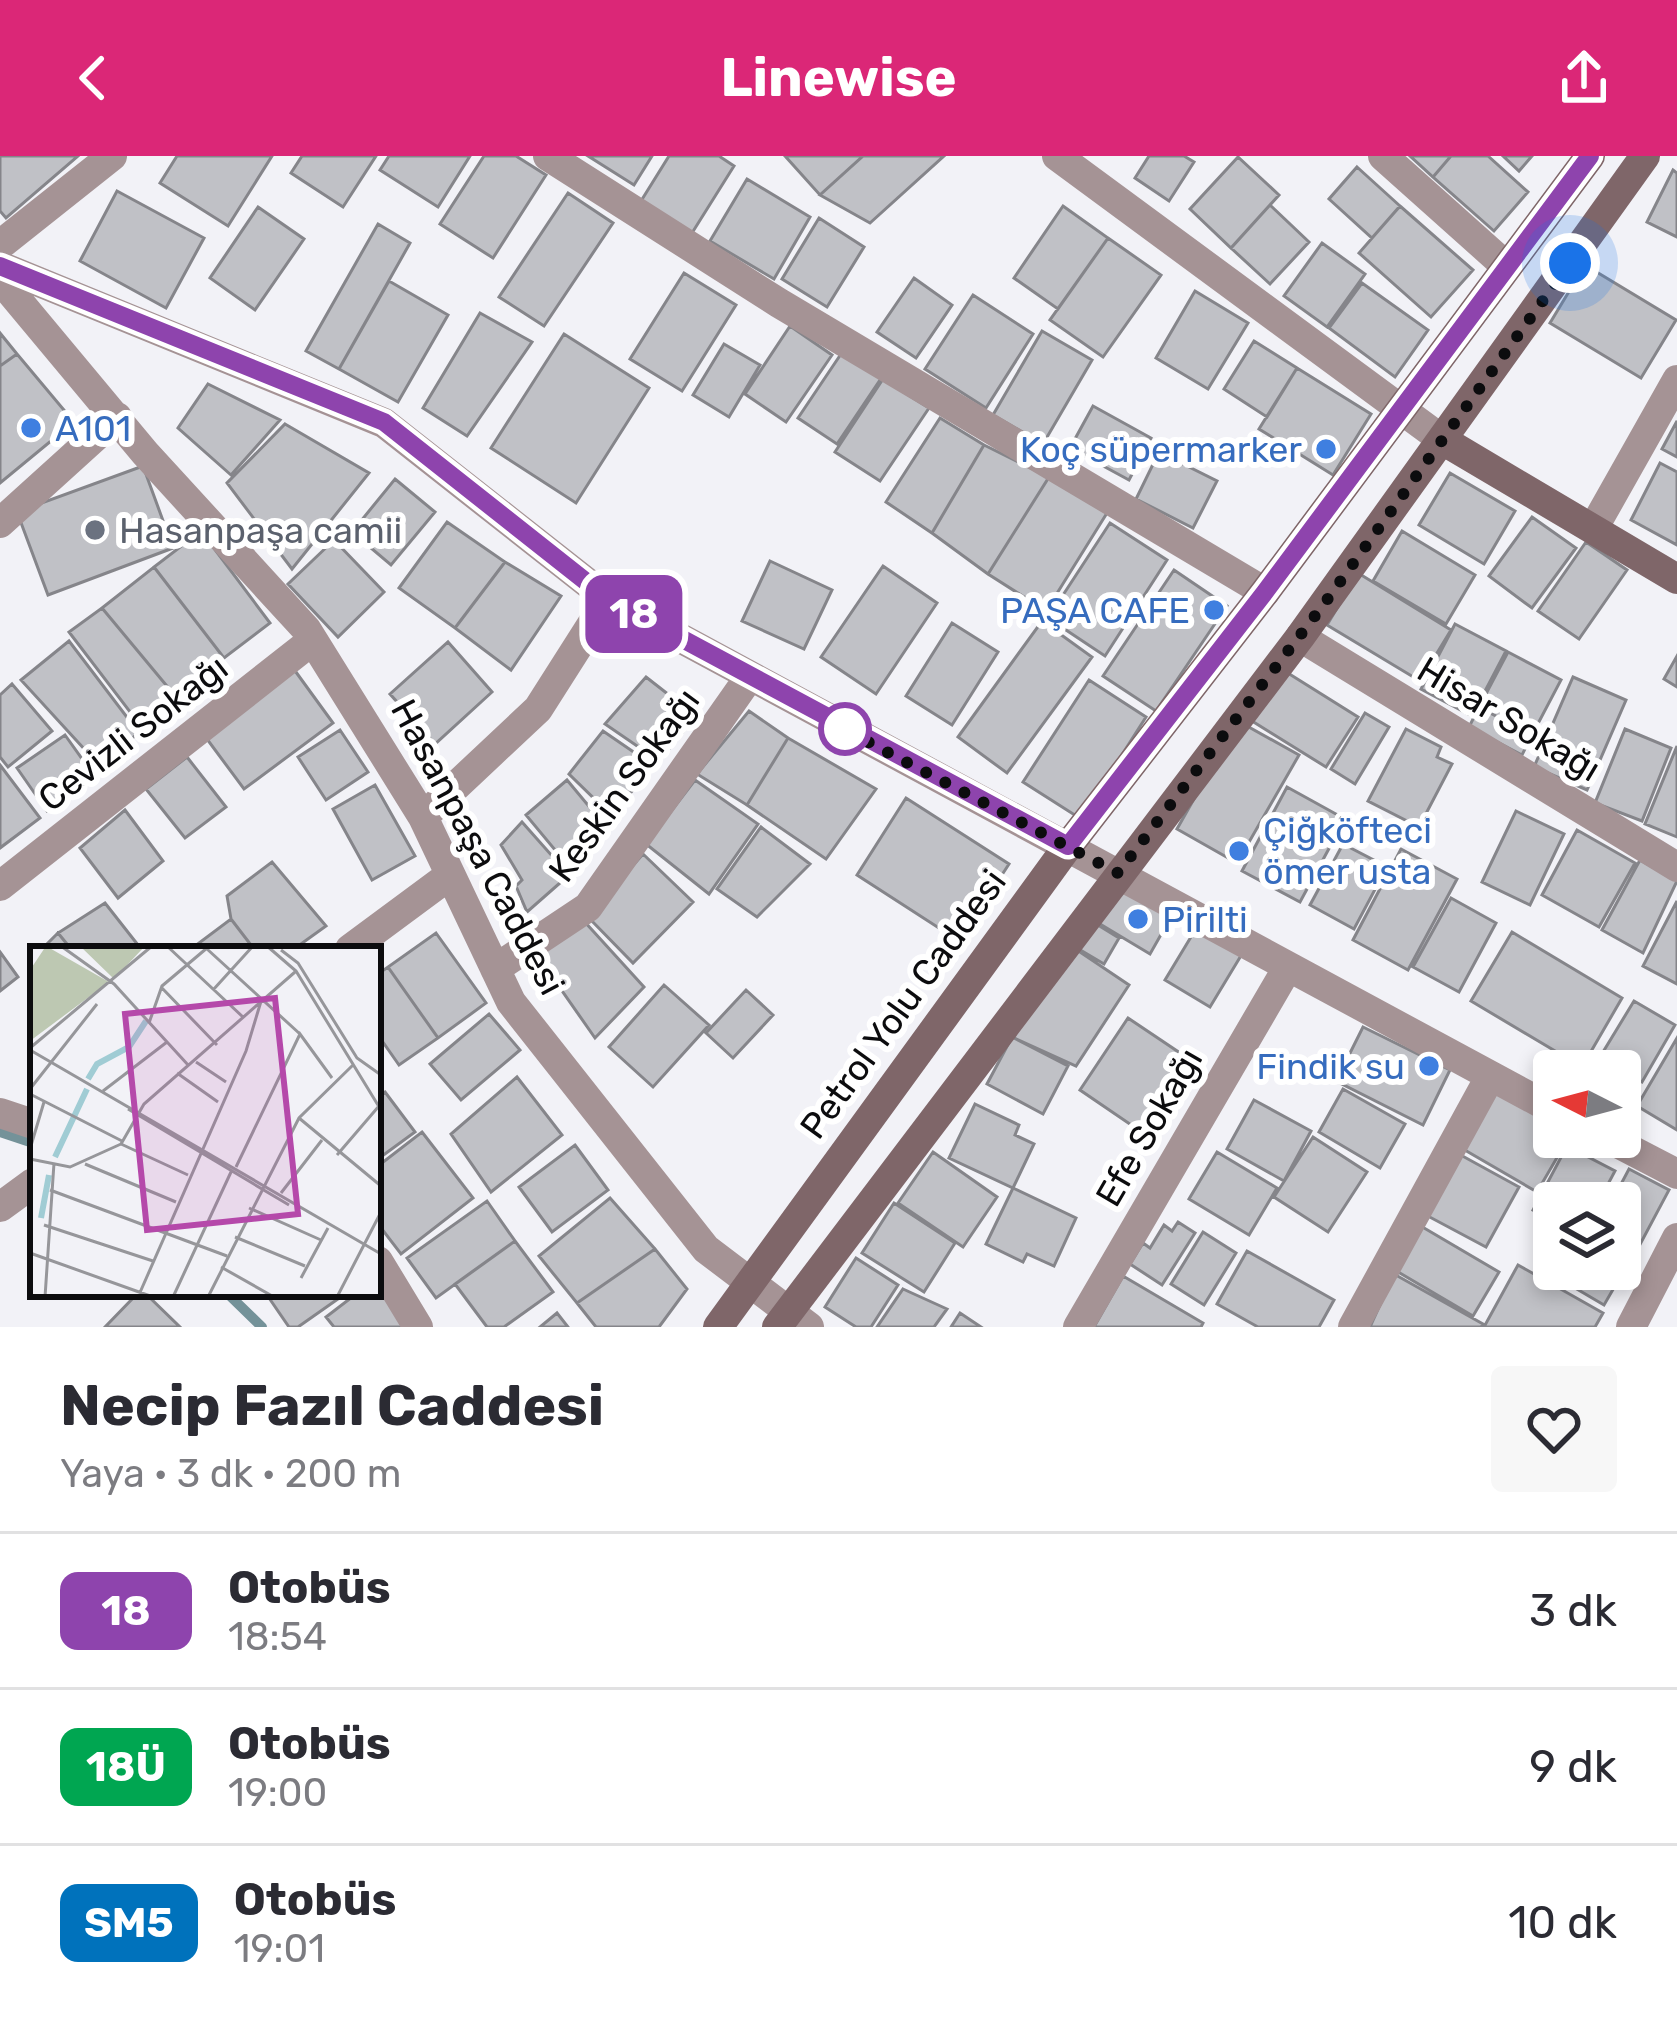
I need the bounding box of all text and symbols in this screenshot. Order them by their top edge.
icon: back [60,45,126,111]
icon: share [1551,45,1617,111]
text: Linewise [720,46,957,110]
your location [1540,233,1600,293]
place label: A101 [55,407,131,450]
marker: A101 [18,415,44,441]
place label: Koç süpermarker [1020,428,1302,471]
marker: Koç süpermarker [1313,436,1339,462]
place label: Hasanpaşa camii [119,509,402,552]
marker: Hasanpaşa camii [82,517,108,543]
line badge: 18 [580,575,688,653]
text: 18 [609,589,659,639]
place label: PAŞA CAFE [1000,589,1190,632]
marker: PAŞA CAFE [1201,597,1227,623]
street label: Cevizli Sokağı [30,646,236,820]
street label: Hisar Sokağı [1410,648,1608,790]
street label: Keskin Sokağı [539,680,709,890]
street label: Hasanpaşa Caddesi [382,692,574,1002]
unlabelled marker [820,704,870,754]
place label: Çiğköfteci ömer usta [1263,809,1432,893]
marker: Çiğköfteci ömer usta [1226,838,1252,864]
street label: Petrol Yolu Caddesi [791,861,1015,1147]
place label: Pirilti [1162,898,1248,941]
marker: Pirilti [1125,906,1151,932]
inset map [30,946,381,1297]
street label: Efe Sokağı [1087,1040,1211,1214]
place label: Findik su [1256,1045,1405,1088]
north arrow [1533,1050,1641,1158]
map controls [1533,1050,1641,1290]
marker: Findik su [1416,1053,1442,1079]
button: layers [1533,1182,1641,1290]
button: heart [1491,1366,1617,1492]
text: Necip Fazıl Caddesi [60,1372,604,1439]
text: Yaya · 3 dk · 200 m [60,1451,401,1497]
text: Otobüs [228,1561,391,1614]
text: 3 dk [1529,1584,1617,1637]
text: 18 [101,1586,151,1636]
text: 18:54 [228,1614,327,1660]
text: Otobüs [228,1717,391,1770]
text: 9 dk [1529,1740,1617,1793]
text: 18Ü [86,1742,166,1792]
text: 19:00 [228,1770,327,1816]
text: Otobüs [234,1873,396,1926]
text: 10 dk [1508,1896,1617,1949]
text: SM5 [84,1898,174,1948]
text: 19:01 [234,1926,325,1972]

